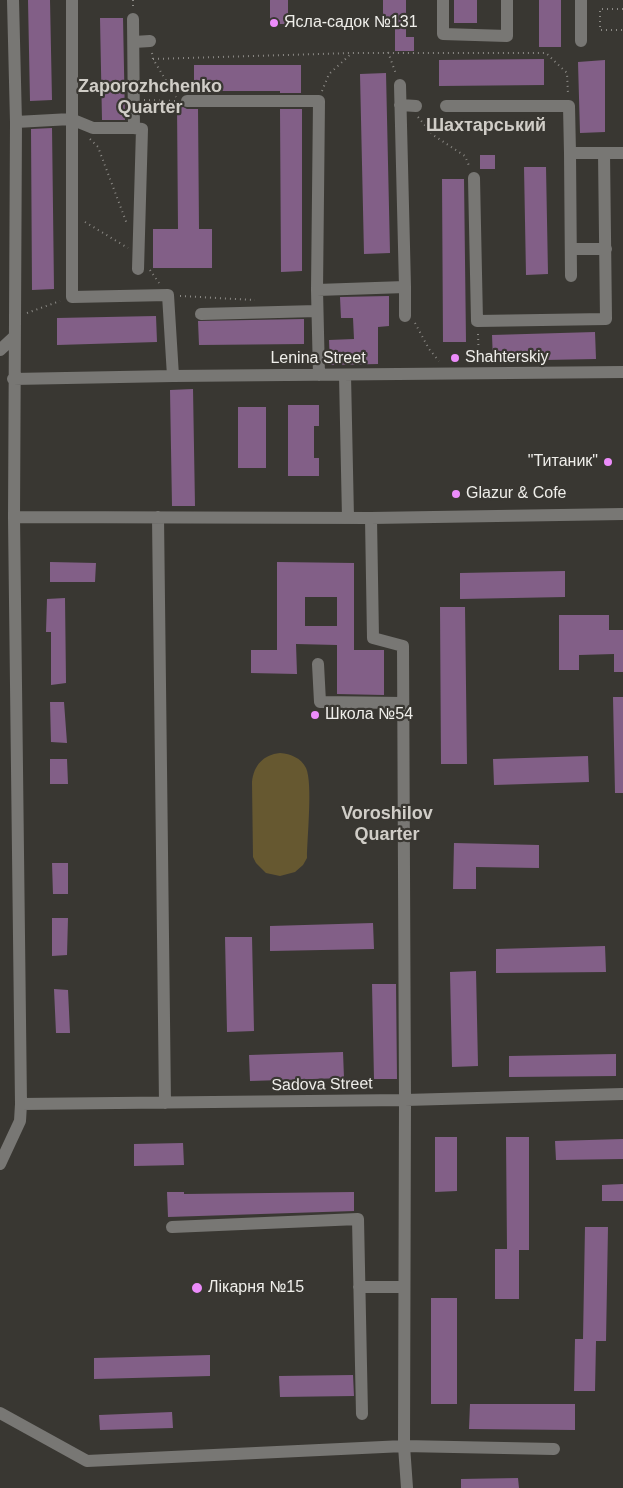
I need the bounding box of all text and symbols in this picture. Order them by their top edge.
place label: Ясла-садок №131 [284,13,418,33]
marker: Ясла-садок №131 [268,17,280,29]
district label: Zaporozhchenko Quarter [78,76,222,118]
district label: Шахтарський [426,115,546,137]
place label: Shahterskiy [465,348,549,368]
street label: Lenina Street [270,349,366,369]
marker: Shahterskiy [449,352,461,364]
place label: "Титаник" [528,452,598,472]
marker: "Титаник" [602,456,614,468]
place label: Glazur & Cofe [466,484,566,504]
marker: Glazur & Cofe [450,488,462,500]
place label: Школа №54 [325,705,413,725]
marker: Школа №54 [309,709,321,721]
district label: Voroshilov Quarter [341,803,433,846]
street label: Sadova Street [271,1075,373,1095]
place label: Лікарня №15 [208,1278,304,1298]
marker: Лікарня №15 [190,1281,204,1295]

